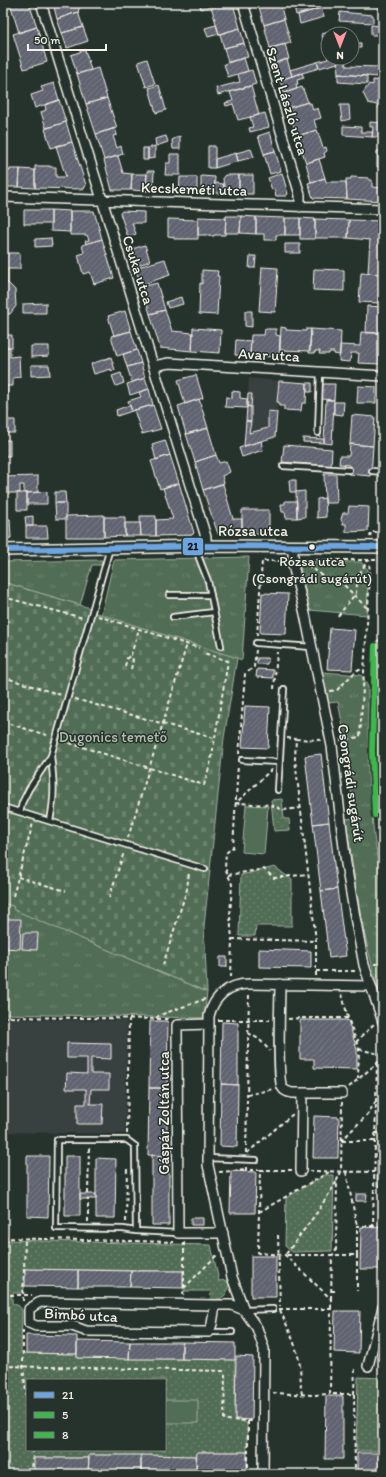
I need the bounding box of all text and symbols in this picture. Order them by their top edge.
scale bar [28,26,106,52]
north arrow [320,26,360,66]
text: 50 m [34,33,60,47]
street label: Szent László utca [262,45,312,158]
text: N [336,49,344,62]
street label: Kecskeméti utca [141,178,248,200]
street label: Csuka utca [118,233,158,307]
street label: Avar utca [238,344,301,366]
street label: Rózsa utca [218,522,288,540]
line badge: 21 [182,537,204,556]
text: 21 [188,540,199,553]
marker: Rózsa utca (Csongrádi sugárút) [307,542,317,552]
place label: Rózsa utca (Csongrádi sugárút) [252,553,372,587]
street label: Csongrádi sugárút [334,723,368,843]
park label: Dugonics temető [59,728,167,746]
street label: Gáspár Zoltán utca [155,1051,173,1175]
street label: Bimbó utca [44,1304,118,1326]
legend [26,1379,166,1451]
text: 21 [62,1388,74,1402]
text: 5 [62,1408,68,1422]
text: 8 [62,1428,69,1442]

